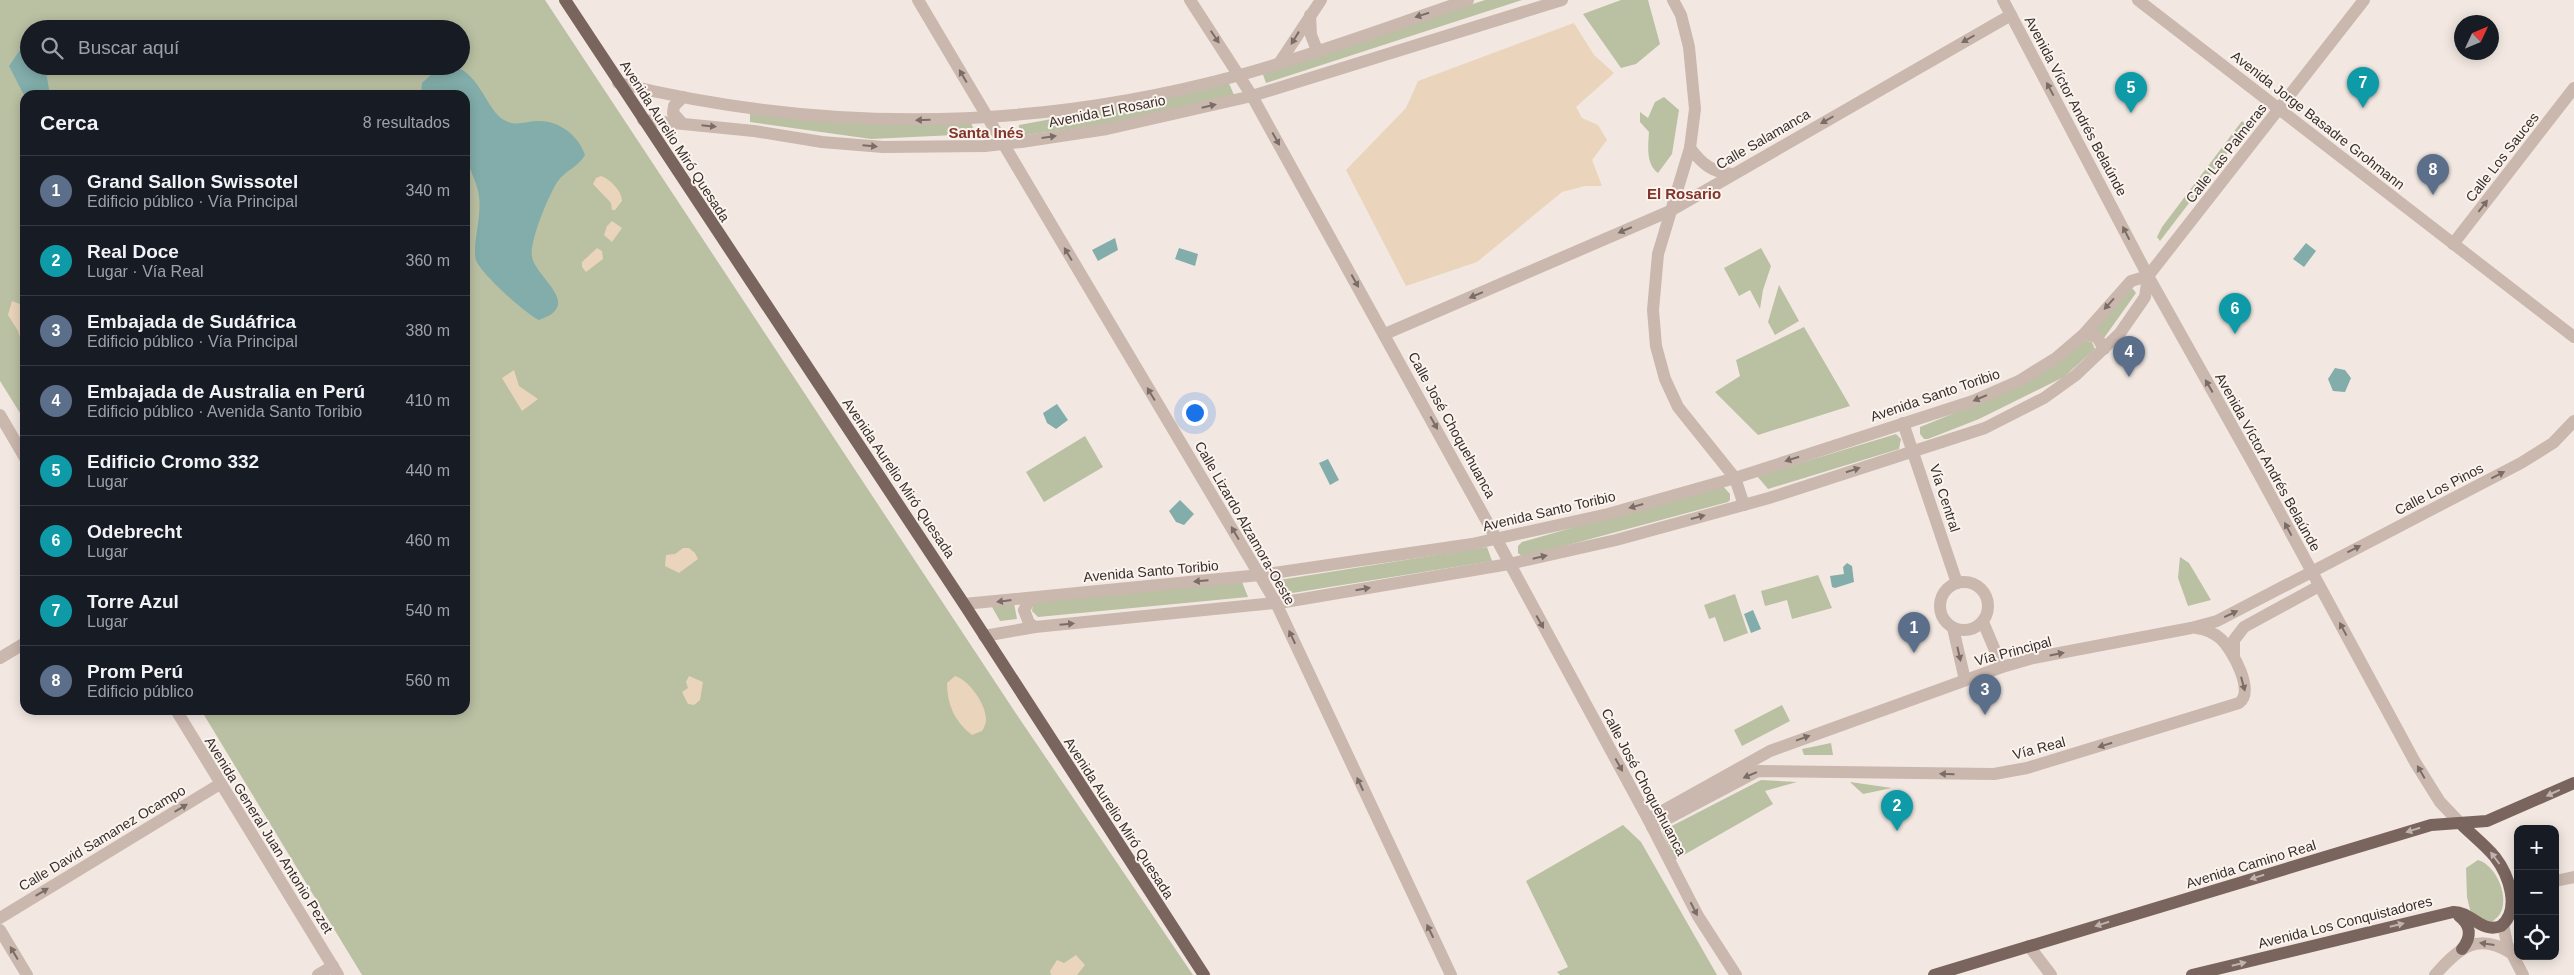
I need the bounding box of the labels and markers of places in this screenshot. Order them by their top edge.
pin: 7 [2347,67,2379,108]
pin: 5 [2115,72,2147,113]
pin: 8 [2417,154,2449,195]
pin: 6 [2219,293,2251,334]
pin: 4 [2113,336,2145,377]
pin: 1 [1898,612,1930,653]
pin: 3 [1969,674,2001,715]
pin: 2 [1881,790,1913,831]

